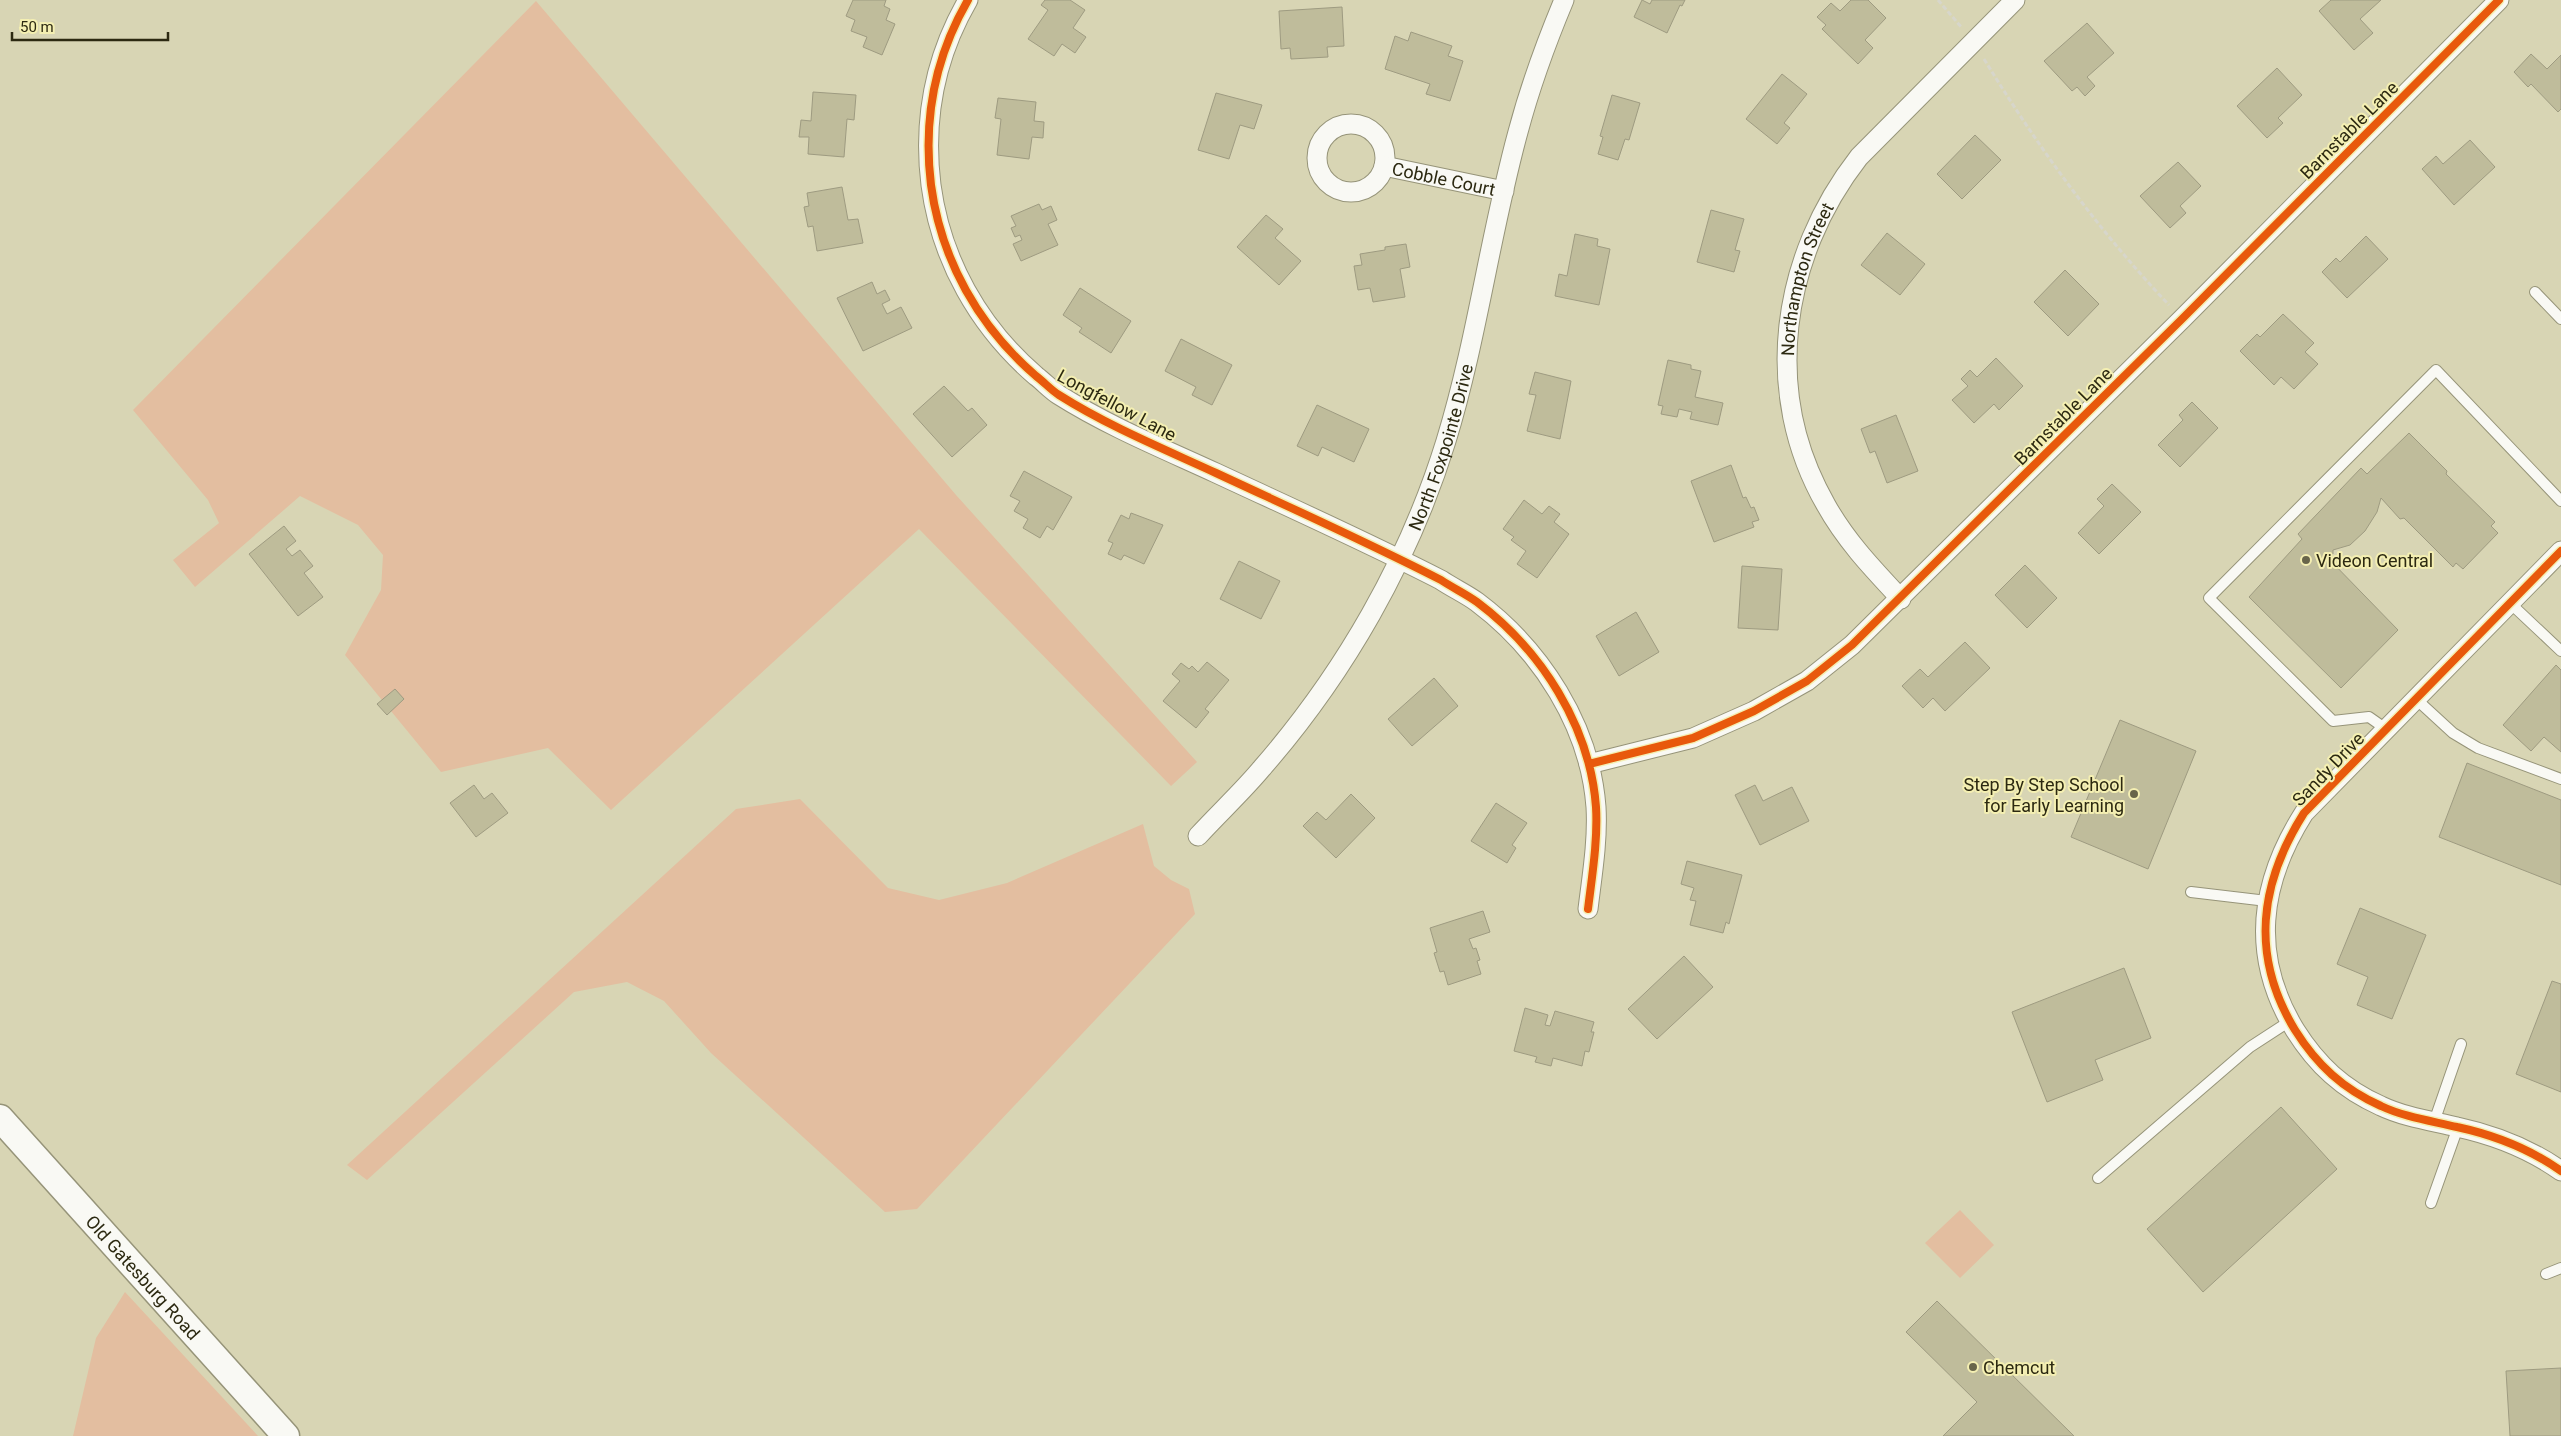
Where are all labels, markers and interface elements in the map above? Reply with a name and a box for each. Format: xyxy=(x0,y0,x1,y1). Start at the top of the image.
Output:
scale bar xyxy=(12,10,169,42)
text: 50 m xyxy=(20,18,54,36)
street label: Barnstable Lane xyxy=(2296,77,2402,183)
street label: Cobble Court xyxy=(1390,157,1497,199)
street label: Northampton Street xyxy=(1777,199,1837,356)
street label: North Foxpointe Drive xyxy=(1404,362,1477,533)
street label: Barnstable Lane xyxy=(2010,363,2116,469)
street label: Longfellow Lane xyxy=(1054,365,1180,445)
place label: Videon Central xyxy=(2316,550,2433,571)
marker: Videon Central xyxy=(2300,554,2312,566)
street label: Sandy Drive xyxy=(2288,728,2368,810)
place label: Step By Step School for Early Learning xyxy=(1963,774,2124,816)
marker: Step By Step School for Early Learning xyxy=(2128,788,2140,800)
street label: Old Gatesburg Road xyxy=(82,1211,204,1344)
place label: Chemcut xyxy=(1983,1357,2055,1378)
marker: Chemcut xyxy=(1967,1361,1979,1373)

